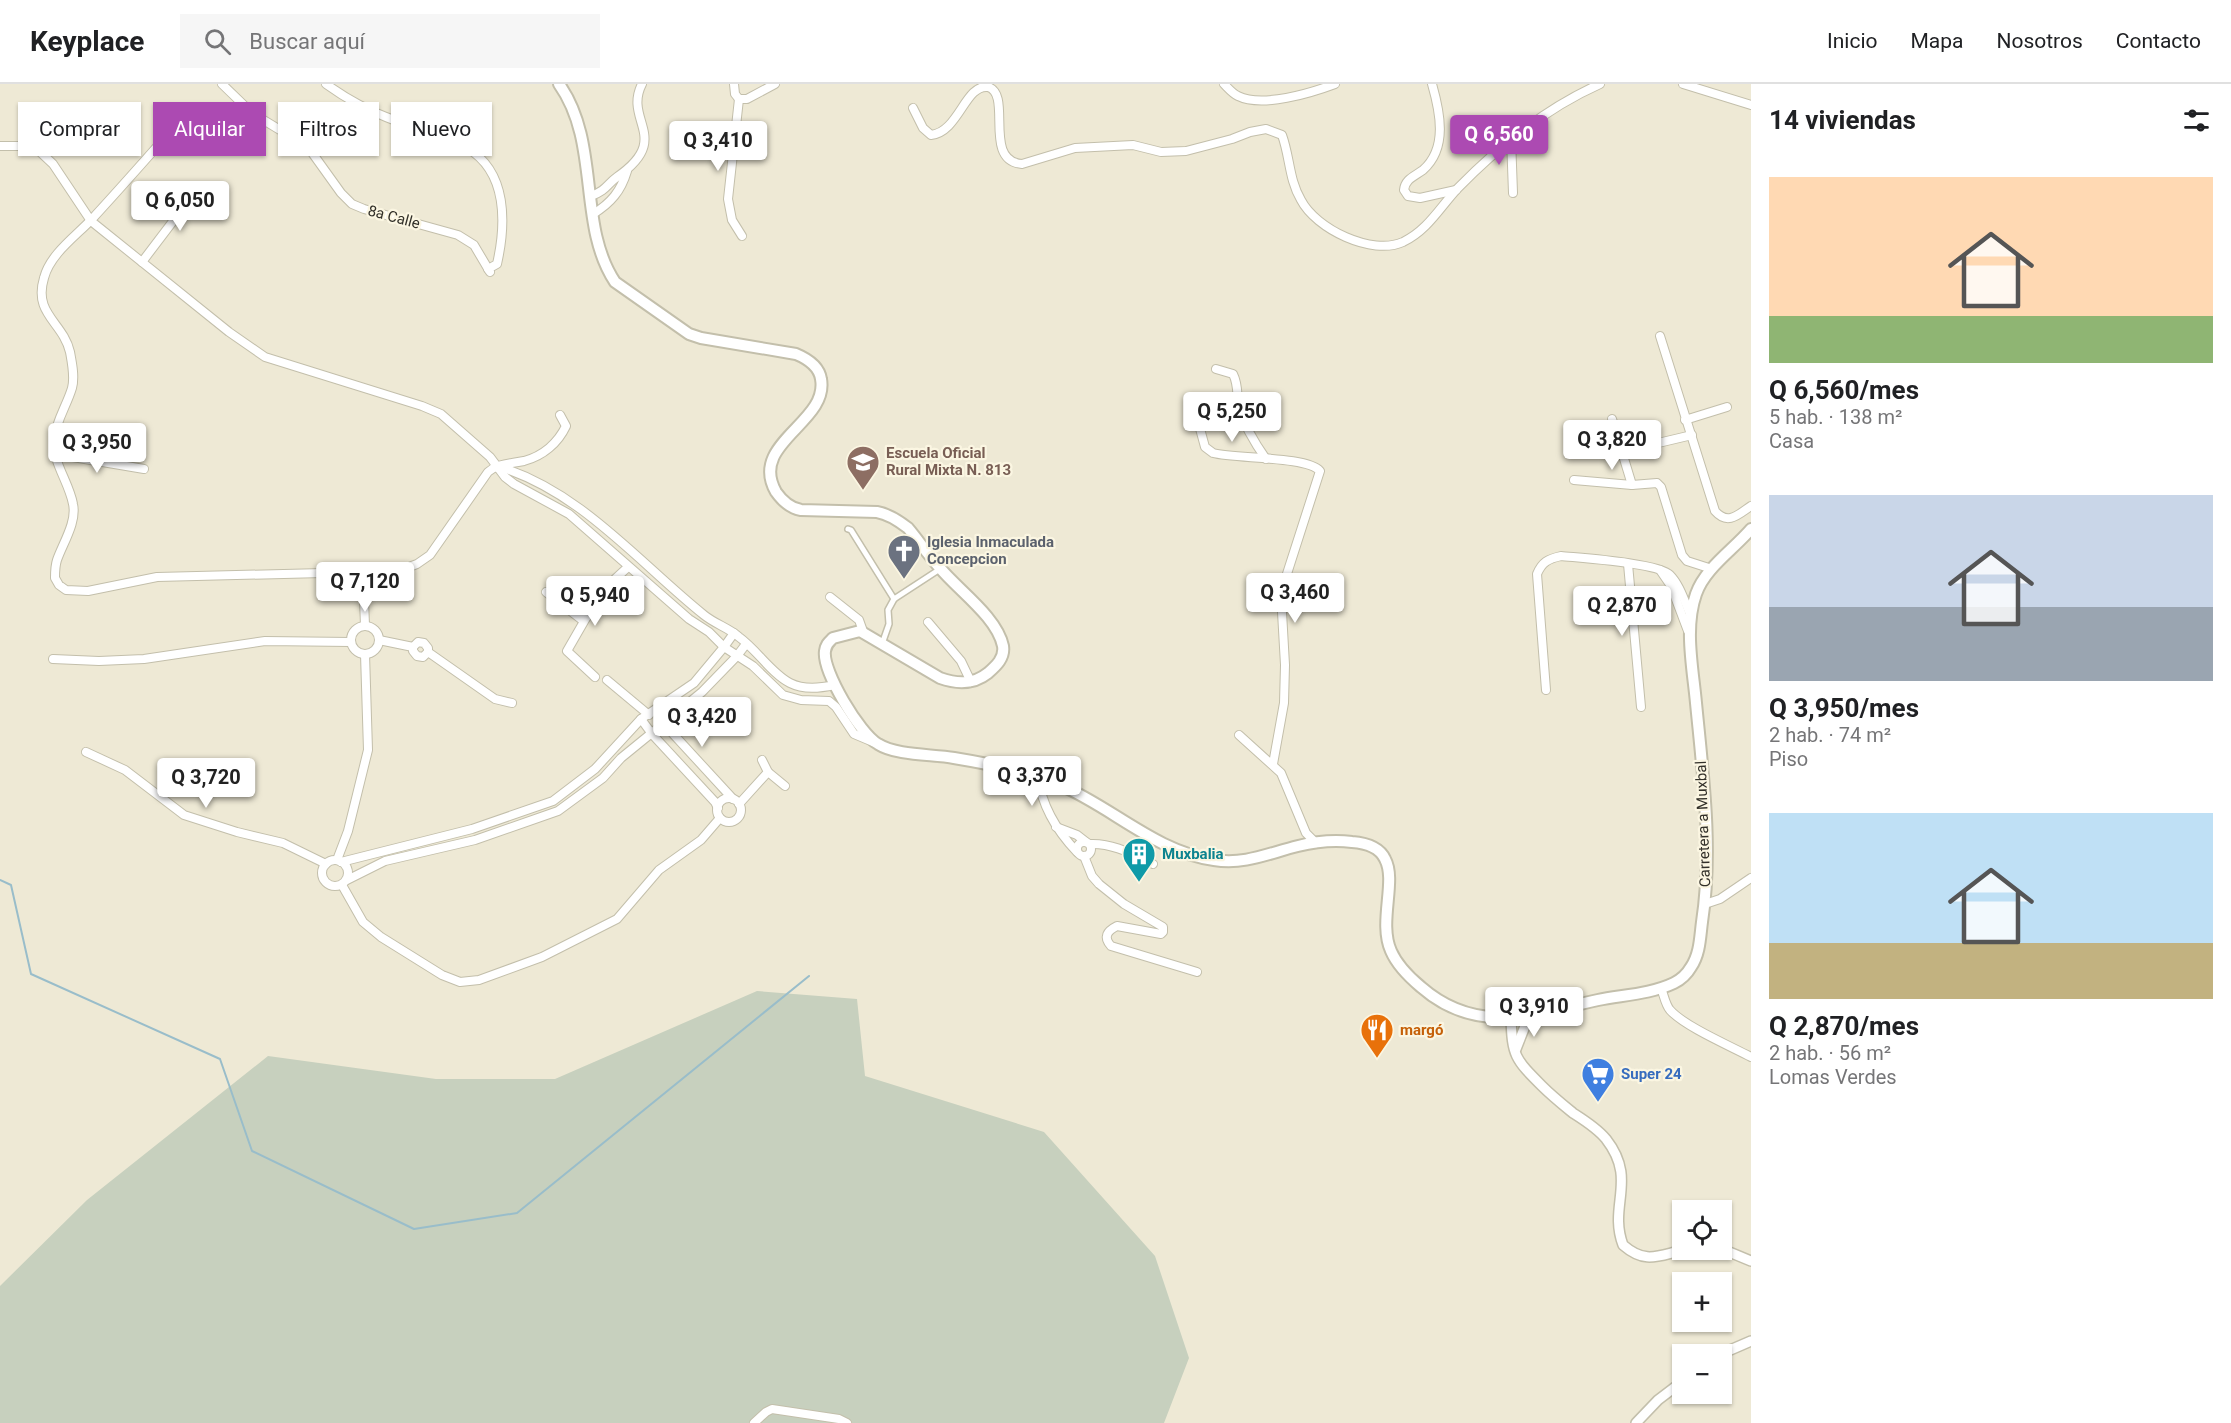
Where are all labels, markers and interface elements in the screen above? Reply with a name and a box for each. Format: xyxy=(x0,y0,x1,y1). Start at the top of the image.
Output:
search box xyxy=(180,14,600,68)
text: Keyplace xyxy=(30,25,144,58)
icon: search xyxy=(201,25,234,58)
text: Buscar aquí xyxy=(249,29,365,54)
text: Inicio xyxy=(1827,29,1877,53)
text: Mapa xyxy=(1910,29,1963,53)
text: Nosotros xyxy=(1996,29,2083,53)
text: Contacto xyxy=(2116,29,2201,53)
chip: Comprar xyxy=(18,102,141,156)
chip: Alquilar xyxy=(153,102,266,156)
chip: Filtros xyxy=(278,102,379,156)
chip: Nuevo xyxy=(391,102,492,156)
icon: filters xyxy=(2180,104,2213,137)
text: 14 viviendas xyxy=(1769,105,1916,135)
pin: Q 6,560 xyxy=(1444,115,1554,166)
pin: Q 3,410 xyxy=(663,121,773,172)
text: Q 6,560 xyxy=(1464,122,1534,146)
text: Q 3,410 xyxy=(683,128,753,152)
pin: Q 6,050 xyxy=(125,181,235,232)
text: Q 6,050 xyxy=(145,188,215,212)
street label: 8a Calle xyxy=(366,201,422,233)
icon: home xyxy=(1937,216,2045,324)
text: Q 6,560/mes xyxy=(1769,375,1919,405)
pin: Q 5,250 xyxy=(1177,392,1287,443)
text: Q 5,250 xyxy=(1197,399,1267,423)
text: 5 hab. · 138 m² xyxy=(1769,405,1902,429)
pin: Q 3,820 xyxy=(1557,420,1667,471)
pin: Q 3,950 xyxy=(42,423,152,474)
text: Q 3,820 xyxy=(1577,427,1647,451)
text: Casa xyxy=(1769,429,1814,453)
text: Q 3,950 xyxy=(62,430,132,454)
school or university icon: Escuela Oficial Rural Mixta N. 813 xyxy=(845,444,881,491)
place label: Escuela Oficial Rural Mixta N. 813 xyxy=(886,444,1011,479)
church icon: Iglesia Inmaculada Concepcion xyxy=(886,533,922,580)
place label: Iglesia Inmaculada Concepcion xyxy=(927,533,1054,568)
icon: home xyxy=(1937,534,2045,642)
pin: Q 7,120 xyxy=(310,562,420,613)
text: Q 7,120 xyxy=(330,569,400,593)
pin: Q 3,460 xyxy=(1240,573,1350,624)
pin: Q 5,940 xyxy=(540,576,650,627)
text: Q 3,460 xyxy=(1260,580,1330,604)
text: Q 5,940 xyxy=(560,583,630,607)
pin: Q 2,870 xyxy=(1567,586,1677,637)
text: Q 2,870 xyxy=(1587,593,1657,617)
text: Q 3,950/mes xyxy=(1769,693,1919,723)
pin: Q 3,420 xyxy=(647,697,757,748)
text: Q 3,420 xyxy=(667,704,737,728)
text: 2 hab. · 74 m² xyxy=(1769,723,1891,747)
text: Piso xyxy=(1769,747,1808,771)
pin: Q 3,370 xyxy=(977,756,1087,807)
pin: Q 3,720 xyxy=(151,758,261,809)
street label: Carretera a Muxbal xyxy=(1692,761,1714,887)
text: Q 3,370 xyxy=(997,763,1067,787)
text: Q 3,720 xyxy=(171,765,241,789)
building icon: Muxbalia xyxy=(1121,836,1157,883)
place label: Muxbalia xyxy=(1162,845,1224,863)
icon: home xyxy=(1937,852,2045,960)
pin: Q 3,910 xyxy=(1479,987,1589,1038)
text: Q 3,910 xyxy=(1499,994,1569,1018)
text: Q 2,870/mes xyxy=(1769,1011,1919,1041)
restaurant icon: margó xyxy=(1359,1012,1395,1059)
place label: margó xyxy=(1400,1021,1443,1039)
text: 2 hab. · 56 m² xyxy=(1769,1041,1891,1065)
supermarket icon: Super 24 xyxy=(1580,1056,1616,1103)
place label: Super 24 xyxy=(1621,1065,1682,1083)
text: Lomas Verdes xyxy=(1769,1065,1897,1089)
map controls xyxy=(1672,1200,1732,1404)
button: locate xyxy=(1672,1200,1732,1260)
button: + xyxy=(1672,1272,1732,1332)
button: − xyxy=(1672,1344,1732,1404)

